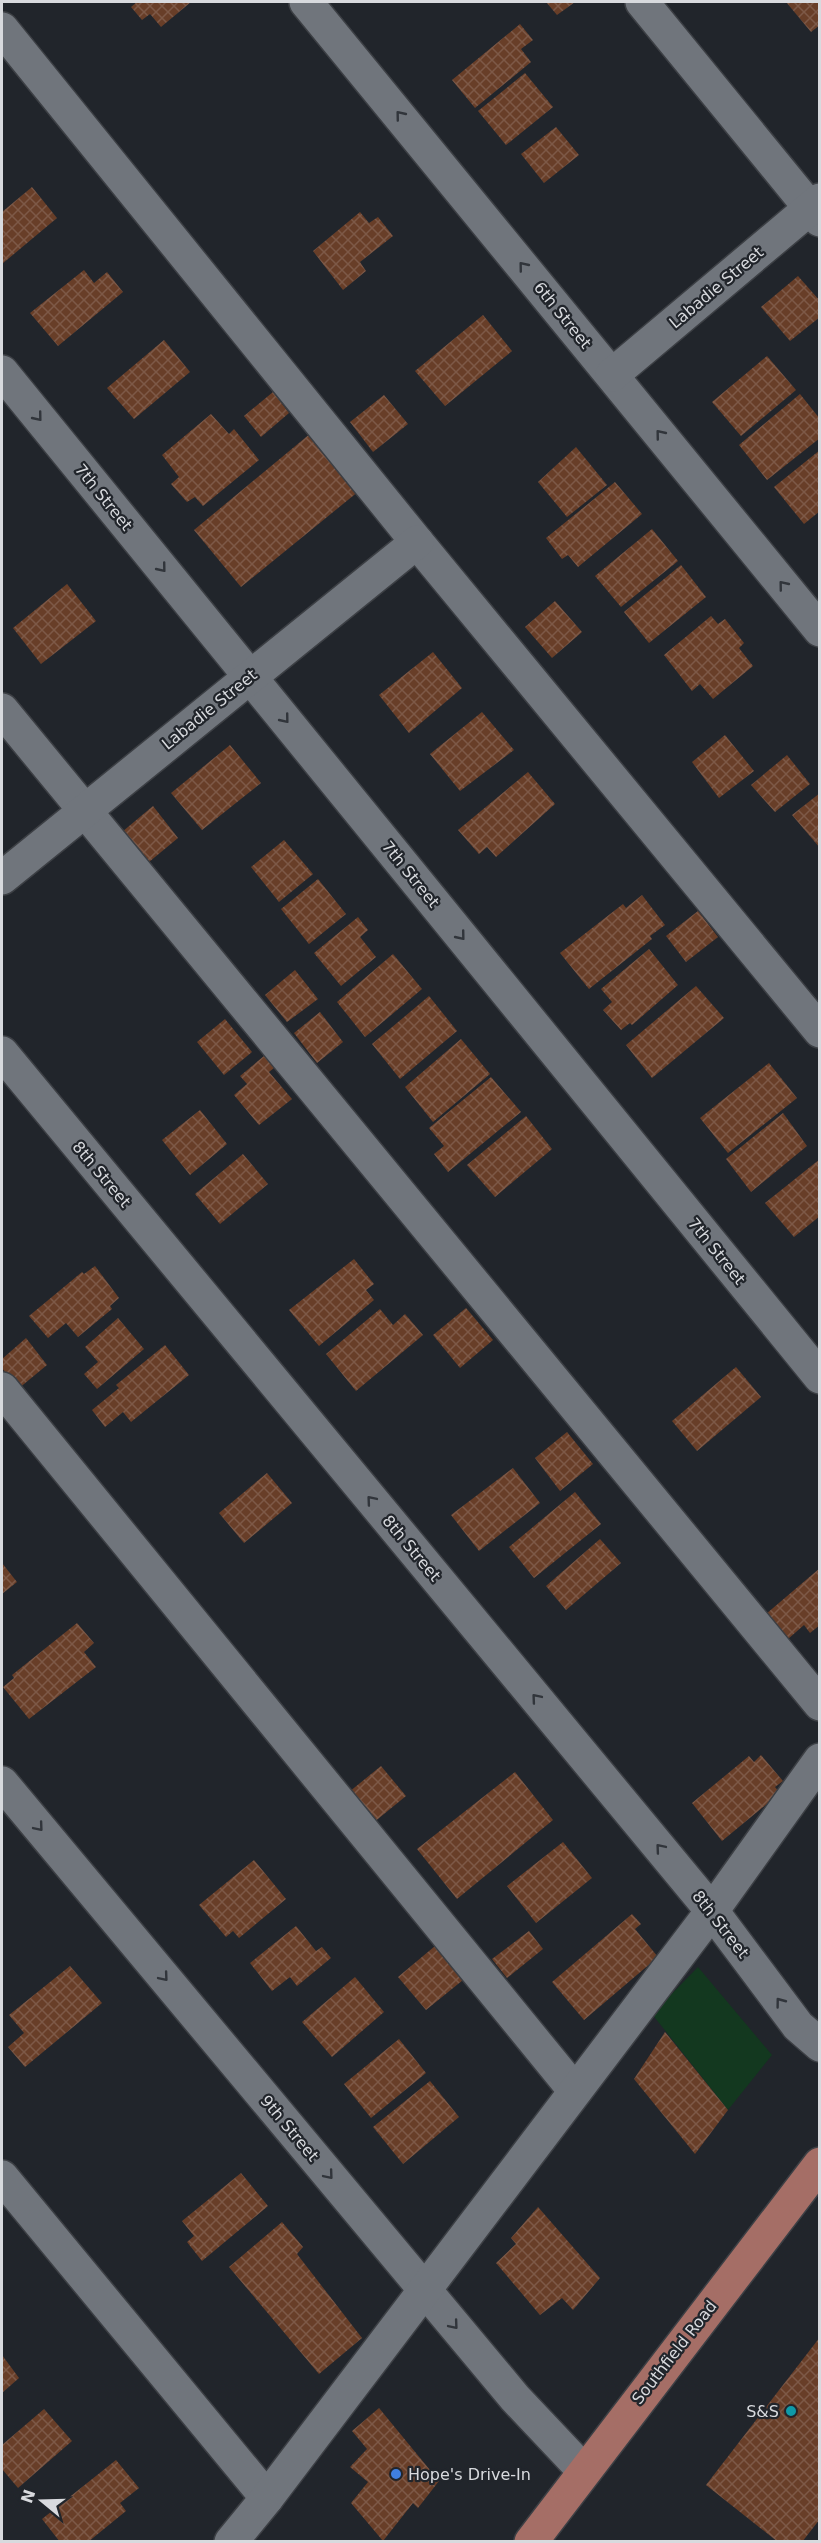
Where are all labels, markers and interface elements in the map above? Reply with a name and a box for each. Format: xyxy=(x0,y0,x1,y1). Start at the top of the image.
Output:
one-way arrow xyxy=(396,111,407,122)
street label: Labadie Street xyxy=(665,243,767,332)
one-way arrow xyxy=(520,262,531,273)
street label: 6th Street xyxy=(530,278,595,352)
one-way arrow xyxy=(31,410,42,421)
one-way arrow xyxy=(656,429,667,440)
street label: 7th Street xyxy=(71,460,136,534)
one-way arrow xyxy=(154,561,165,572)
one-way arrow xyxy=(779,581,790,592)
street label: Labadie Street xyxy=(158,665,261,754)
one-way arrow xyxy=(278,712,289,723)
street label: 7th Street xyxy=(378,837,443,911)
one-way arrow xyxy=(454,929,465,940)
street label: 8th Street xyxy=(69,1137,135,1211)
street label: 7th Street xyxy=(684,1214,749,1288)
one-way arrow xyxy=(368,1495,379,1506)
street label: 8th Street xyxy=(379,1511,445,1585)
one-way arrow xyxy=(532,1694,543,1705)
one-way arrow xyxy=(32,1821,43,1832)
one-way arrow xyxy=(657,1844,668,1855)
street label: 8th Street xyxy=(688,1887,753,1962)
one-way arrow xyxy=(157,1970,168,1981)
one-way arrow xyxy=(777,1998,788,2009)
street label: 9th Street xyxy=(257,2091,323,2165)
one-way arrow xyxy=(322,2168,333,2179)
street label: Southfield Road xyxy=(628,2297,721,2408)
one-way arrow xyxy=(447,2318,458,2329)
place label: S&S xyxy=(746,2402,779,2421)
marker: S&S xyxy=(784,2404,798,2418)
place label: Hope's Drive-In xyxy=(408,2465,531,2484)
marker: Hope's Drive-In xyxy=(389,2467,403,2481)
north arrow xyxy=(12,2471,72,2531)
text: N xyxy=(17,2487,39,2506)

